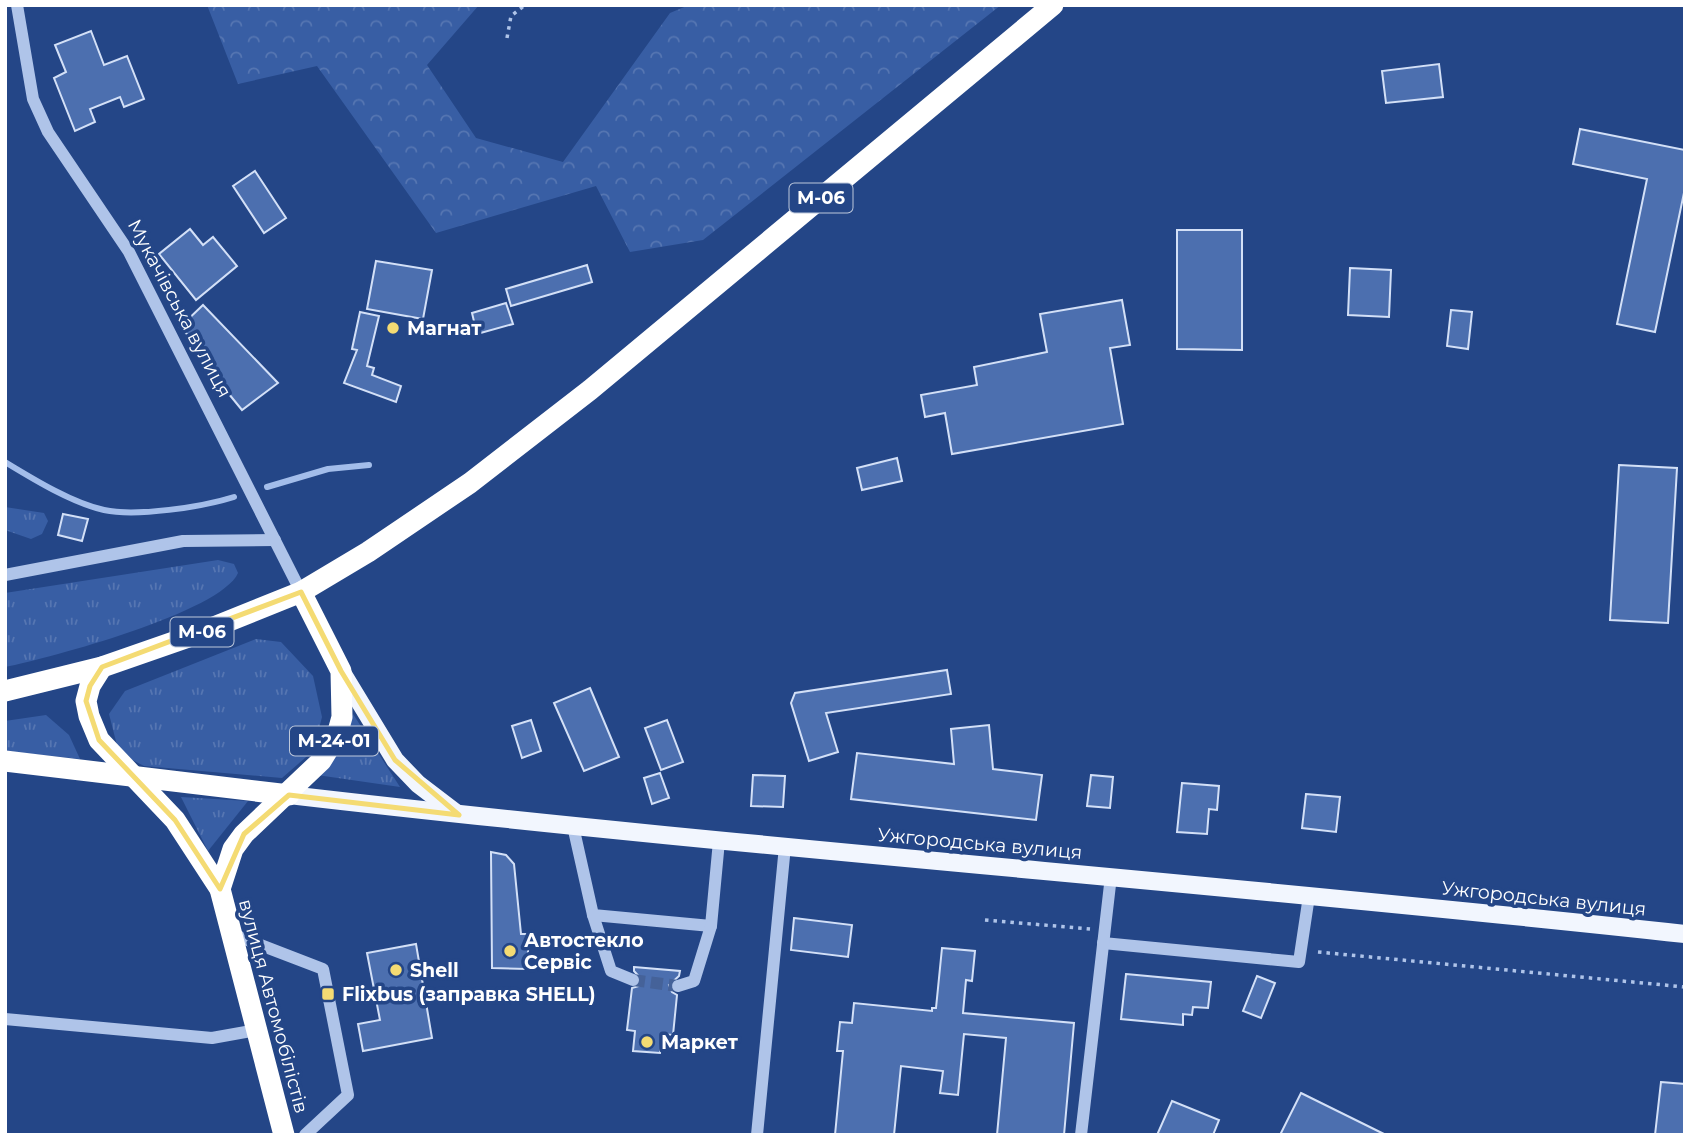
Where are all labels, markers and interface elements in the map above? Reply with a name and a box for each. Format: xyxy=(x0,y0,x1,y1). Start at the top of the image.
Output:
road number: М-06 xyxy=(790,183,852,212)
street label: Мукачівська вулиця xyxy=(123,215,236,401)
place label: Магнат xyxy=(407,317,482,340)
marker: Магнат xyxy=(385,320,401,336)
road number: М-06 xyxy=(170,618,234,646)
road number: М-24-01 xyxy=(290,726,378,756)
street label: Ужгородська вулиця xyxy=(877,823,1083,864)
street label: Ужгородська вулиця xyxy=(1440,876,1647,921)
street label: вулиця Автомобілістів xyxy=(234,897,313,1116)
place label: Автостекло Сервіс xyxy=(524,929,644,974)
marker: Автостекло Сервіс xyxy=(502,943,518,959)
place label: Shell xyxy=(410,959,459,982)
marker: Shell xyxy=(388,962,404,978)
place label: Flixbus (заправка SHELL) xyxy=(342,983,596,1006)
marker: Flixbus (заправка SHELL) xyxy=(320,986,336,1002)
place label: Маркет xyxy=(661,1031,739,1054)
marker: Маркет xyxy=(639,1034,655,1050)

